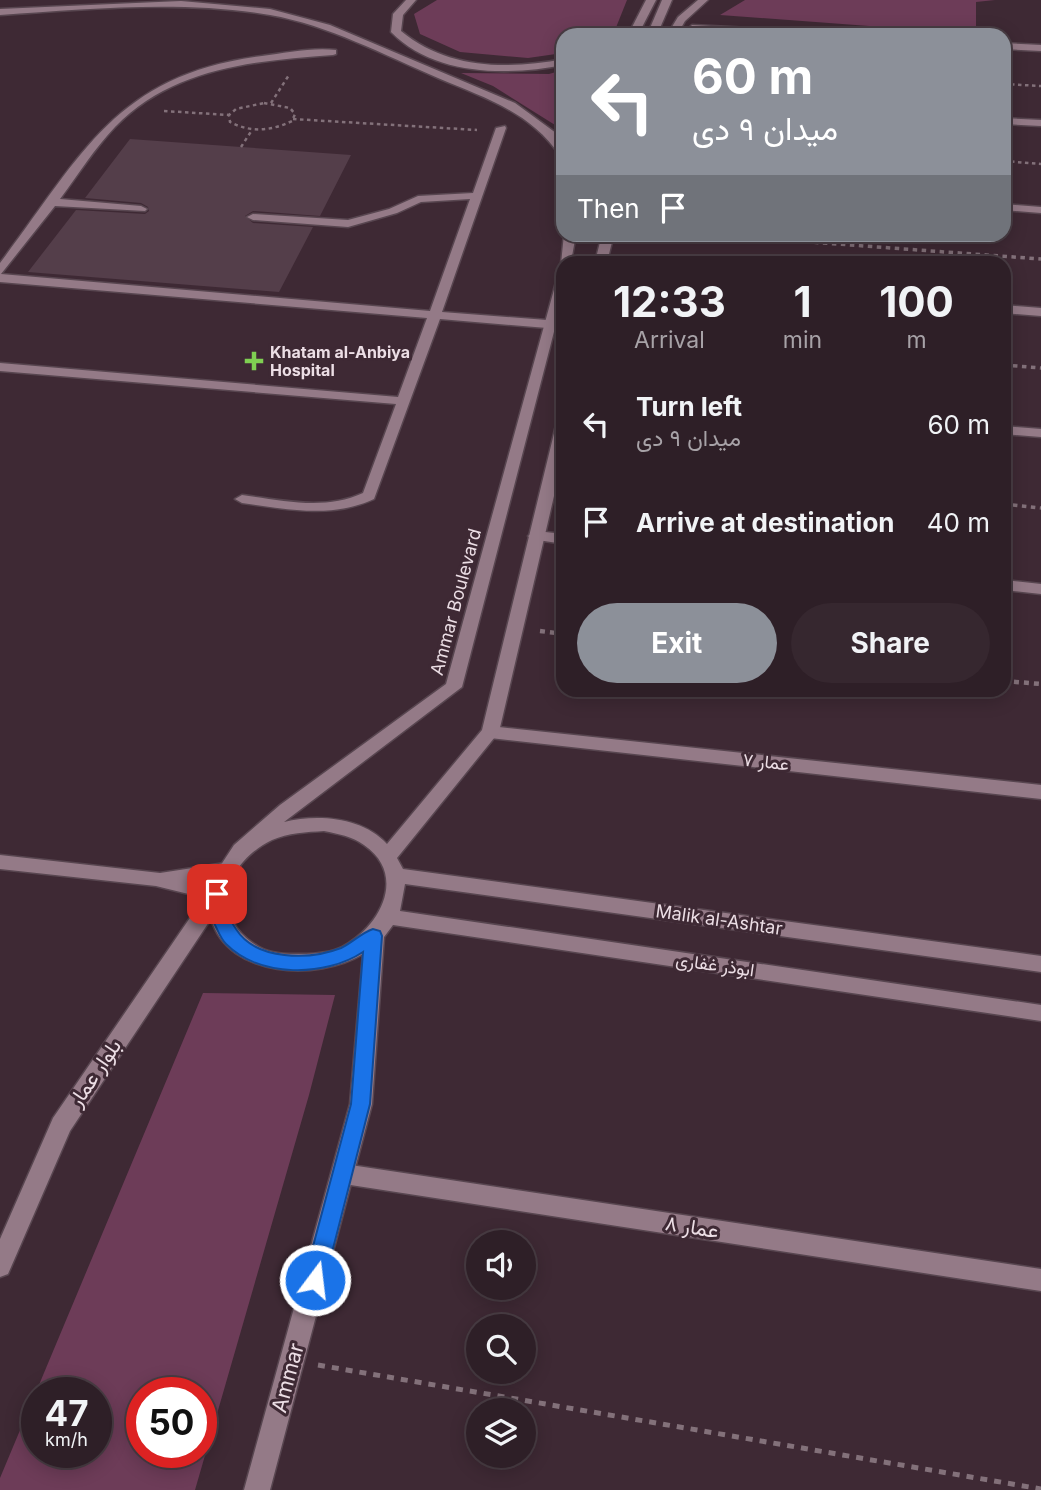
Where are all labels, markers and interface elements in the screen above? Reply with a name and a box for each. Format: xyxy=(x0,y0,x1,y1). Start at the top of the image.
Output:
text: 60 m xyxy=(692,47,813,106)
icon: left xyxy=(577,56,668,147)
text: میدان ۹ دی xyxy=(692,109,838,148)
icon: arrive xyxy=(654,189,692,227)
text: Then xyxy=(577,193,640,224)
text: 12:33 xyxy=(613,276,726,327)
text: 1 xyxy=(793,276,812,327)
text: 100 xyxy=(879,276,954,327)
text: Arrival xyxy=(634,326,705,354)
text: min xyxy=(783,326,822,354)
text: m xyxy=(906,326,927,354)
place label: Khatam al-Anbiya Hospital xyxy=(270,342,410,380)
marker: Khatam al-Anbiya Hospital xyxy=(244,351,264,371)
text: Turn left xyxy=(636,391,742,422)
icon: left xyxy=(577,405,615,443)
text: 60 m xyxy=(927,409,990,440)
text: میدان ۹ دی xyxy=(636,424,741,452)
icon: arrive xyxy=(577,503,615,541)
text: Arrive at destination xyxy=(636,507,895,538)
text: 40 m xyxy=(927,507,990,538)
street label: Ammar Boulevard xyxy=(426,526,485,678)
button: Exit xyxy=(577,603,777,683)
button: Share xyxy=(791,603,990,683)
street label: عمار ۷ xyxy=(742,749,790,775)
pin xyxy=(187,864,247,924)
icon: arrive xyxy=(198,875,236,913)
street label: Malik al-Ashtar xyxy=(654,900,784,939)
street label: ابوذر غفاری xyxy=(674,949,756,981)
street label: بلوار عمار xyxy=(62,1034,127,1113)
street label: عمار ۸ xyxy=(663,1210,721,1244)
map controls xyxy=(466,1230,536,1468)
button: sound xyxy=(466,1230,536,1300)
position arrow xyxy=(278,1243,352,1317)
button: search xyxy=(466,1314,536,1384)
street label: Ammar xyxy=(266,1340,309,1415)
speed limit sign: 50 xyxy=(126,1377,217,1468)
text: 47 xyxy=(44,1392,89,1434)
button: layers xyxy=(466,1398,536,1468)
text: km/h xyxy=(45,1429,88,1450)

